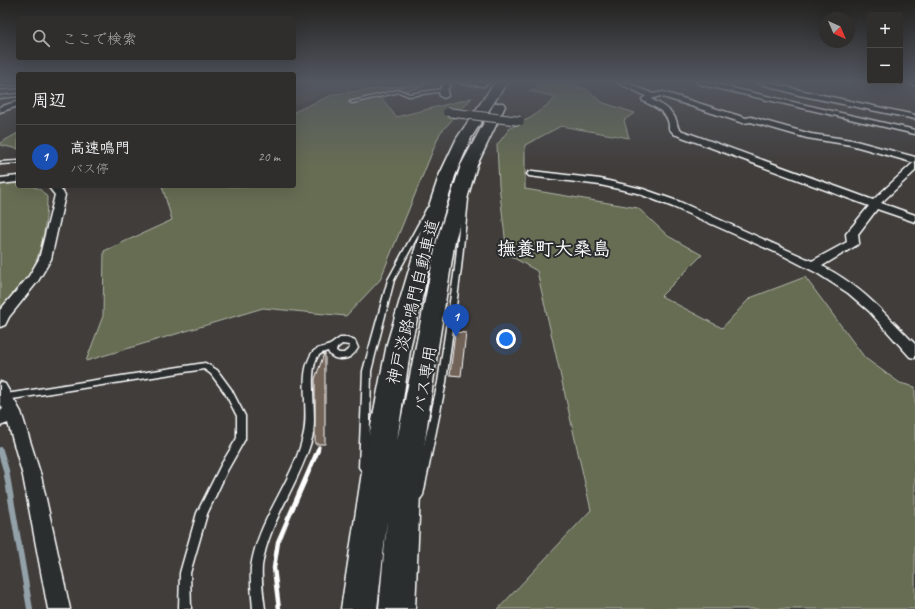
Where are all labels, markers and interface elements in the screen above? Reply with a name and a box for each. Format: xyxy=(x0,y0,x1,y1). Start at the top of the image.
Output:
north arrow xyxy=(819,12,855,48)
map controls xyxy=(867,12,903,84)
button: + xyxy=(867,12,903,48)
search box xyxy=(16,16,296,60)
icon: search xyxy=(30,27,52,49)
text: ここで検索 xyxy=(62,30,137,49)
button: − xyxy=(867,48,903,84)
text: 周辺 xyxy=(32,90,66,111)
text: 高速鳴門 xyxy=(70,139,130,158)
text: 1 xyxy=(42,149,48,165)
text: 20 m xyxy=(258,149,280,165)
text: バス停 xyxy=(70,161,109,177)
street label: 神戸淡路鳴門自動車道 xyxy=(382,217,444,387)
district label: 撫養町大桑島 xyxy=(497,237,611,261)
pin: 1 xyxy=(443,304,469,337)
your location xyxy=(496,329,516,349)
street label: バス専用 xyxy=(409,344,441,414)

